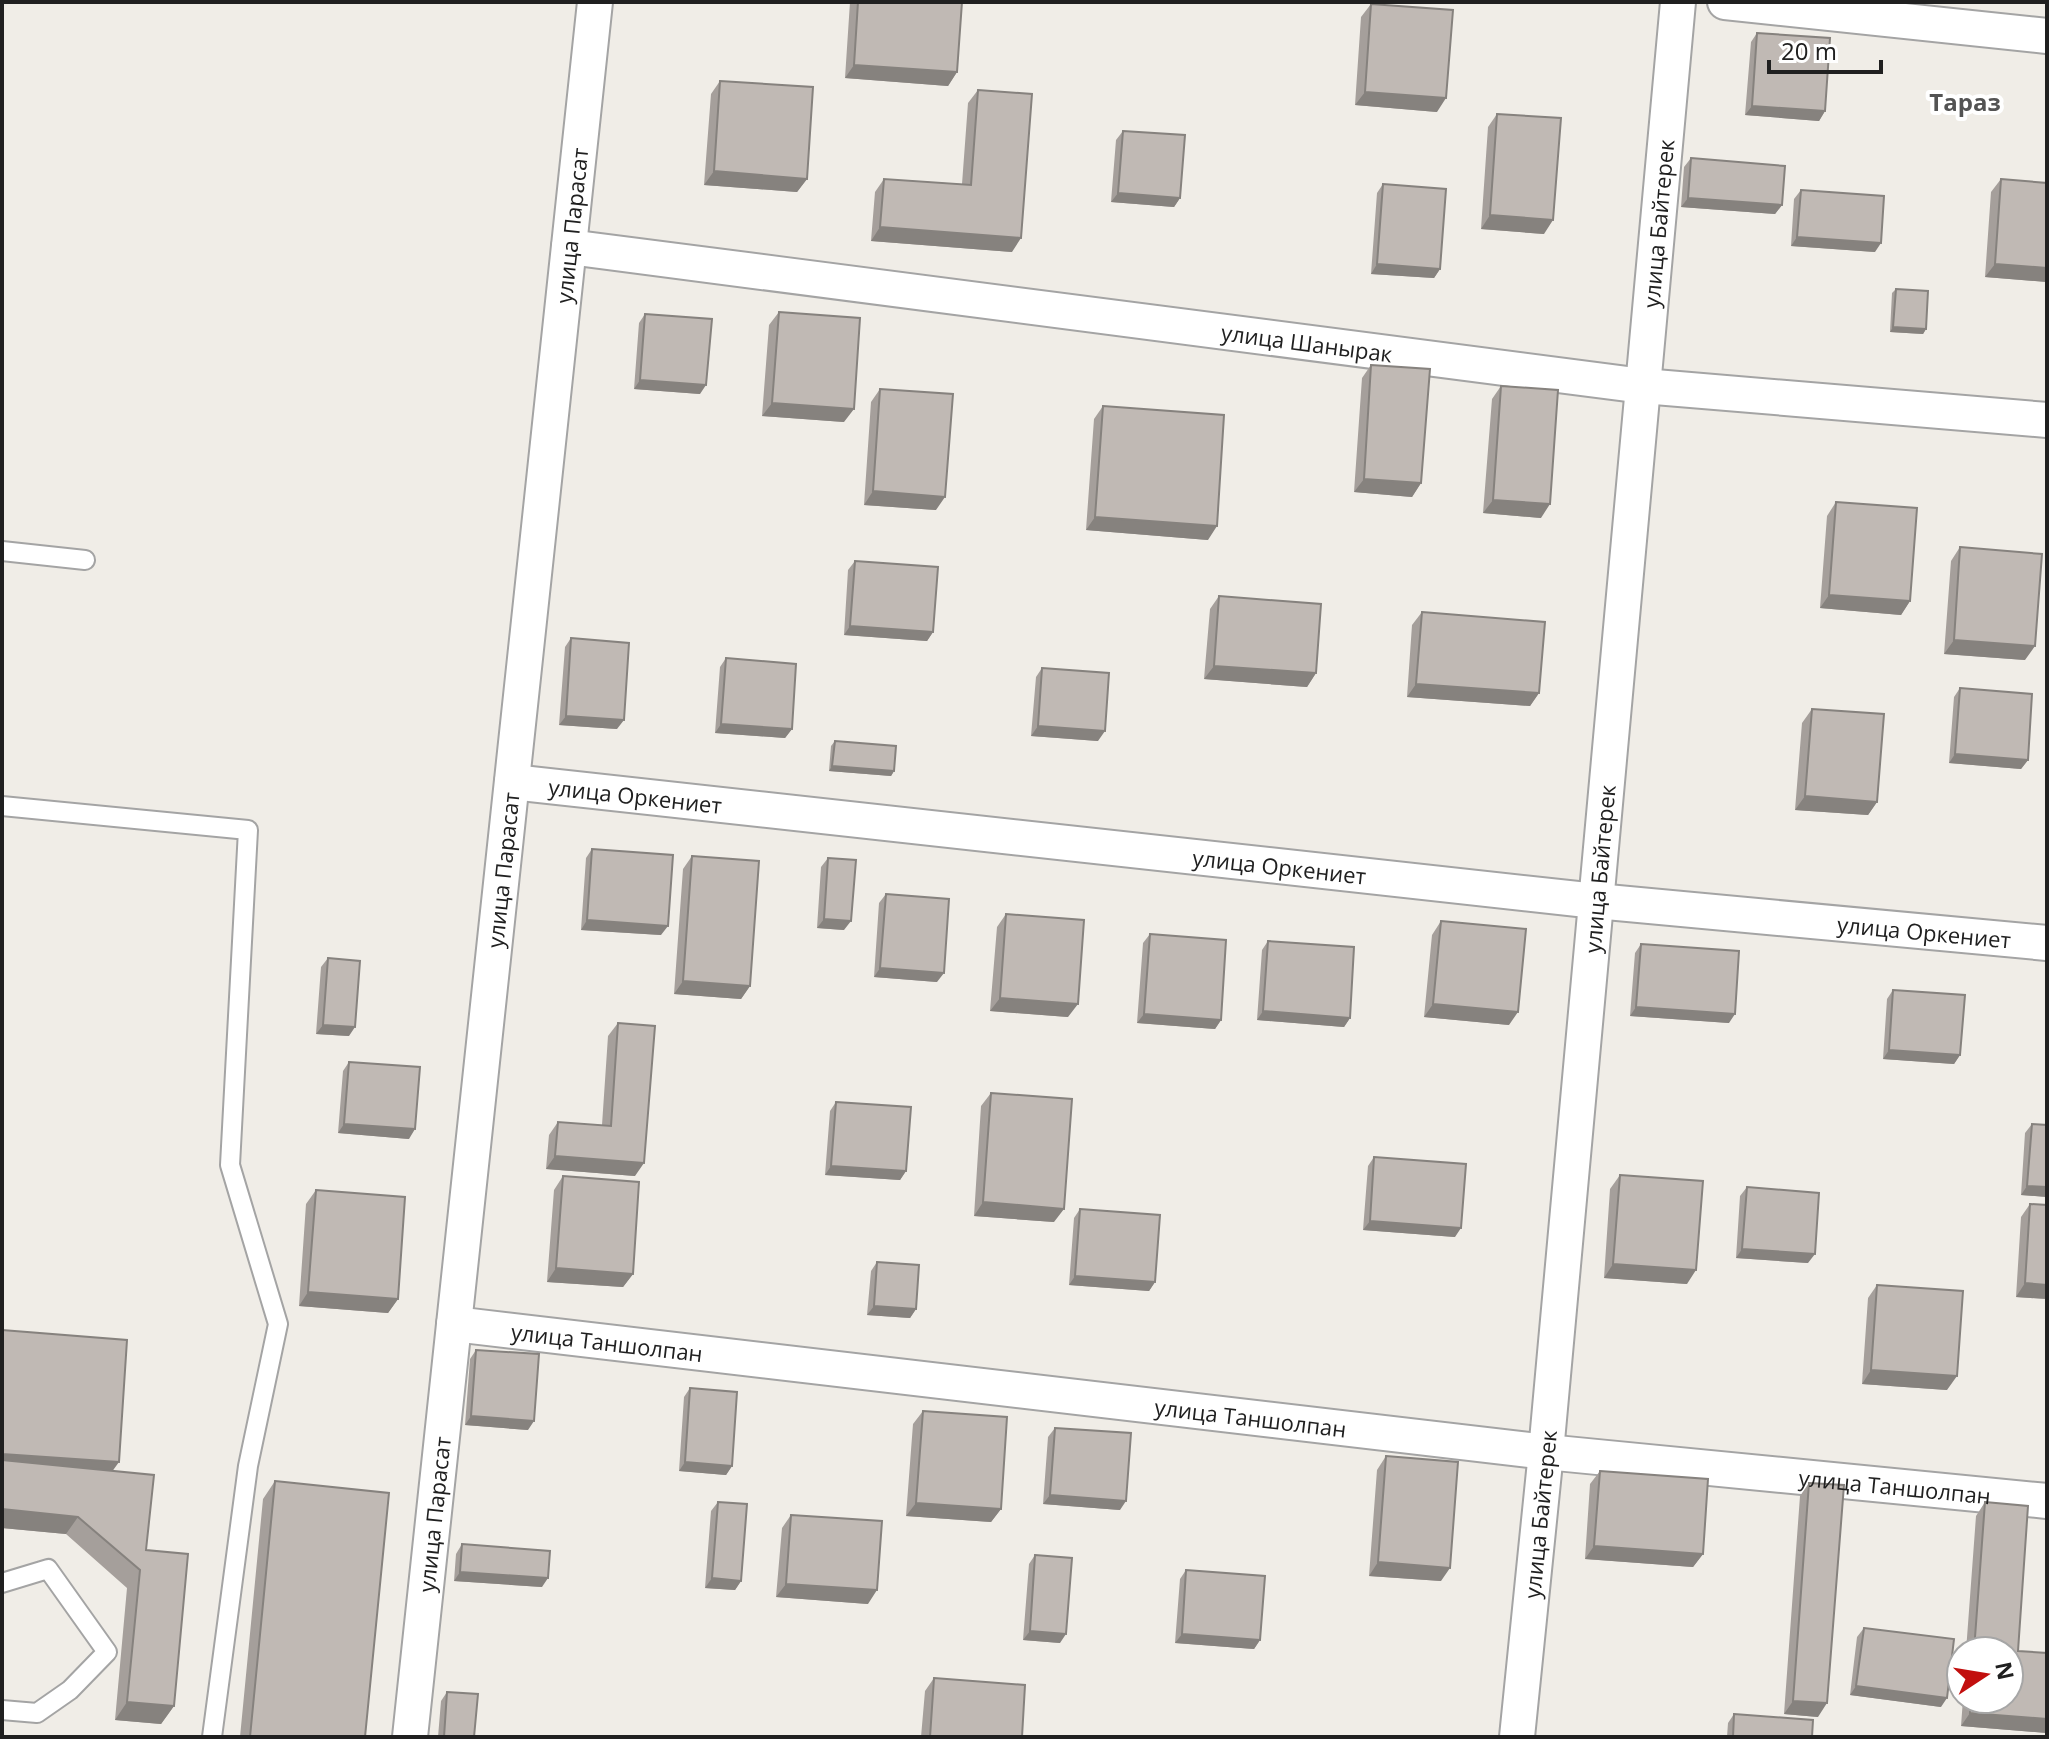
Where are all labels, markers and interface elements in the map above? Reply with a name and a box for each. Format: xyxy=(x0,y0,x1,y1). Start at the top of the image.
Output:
scale bar xyxy=(1769,24,1881,74)
text: 20 m xyxy=(1781,34,1837,67)
district label: Тараз xyxy=(1929,85,2001,118)
street label: улица Байтерек xyxy=(1635,137,1680,309)
street label: улица Парасат xyxy=(548,146,594,305)
street label: улица Шанырак xyxy=(1220,317,1395,369)
street label: улица Оркениет xyxy=(547,771,724,820)
street label: улица Байтерек xyxy=(1576,783,1622,954)
street label: улица Парасат xyxy=(479,791,526,949)
street label: улица Оркениет xyxy=(1191,842,1368,891)
street label: улица Оркениет xyxy=(1836,909,2012,955)
street label: улица Таншолпан xyxy=(509,1316,704,1368)
street label: улица Таншолпан xyxy=(1153,1391,1348,1443)
street label: улица Байтерек xyxy=(1516,1428,1563,1600)
street label: улица Парасат xyxy=(411,1435,457,1594)
street label: улица Таншолпан xyxy=(1797,1462,1992,1510)
north arrow xyxy=(1945,1635,2025,1715)
text: N xyxy=(1989,1659,2022,1683)

